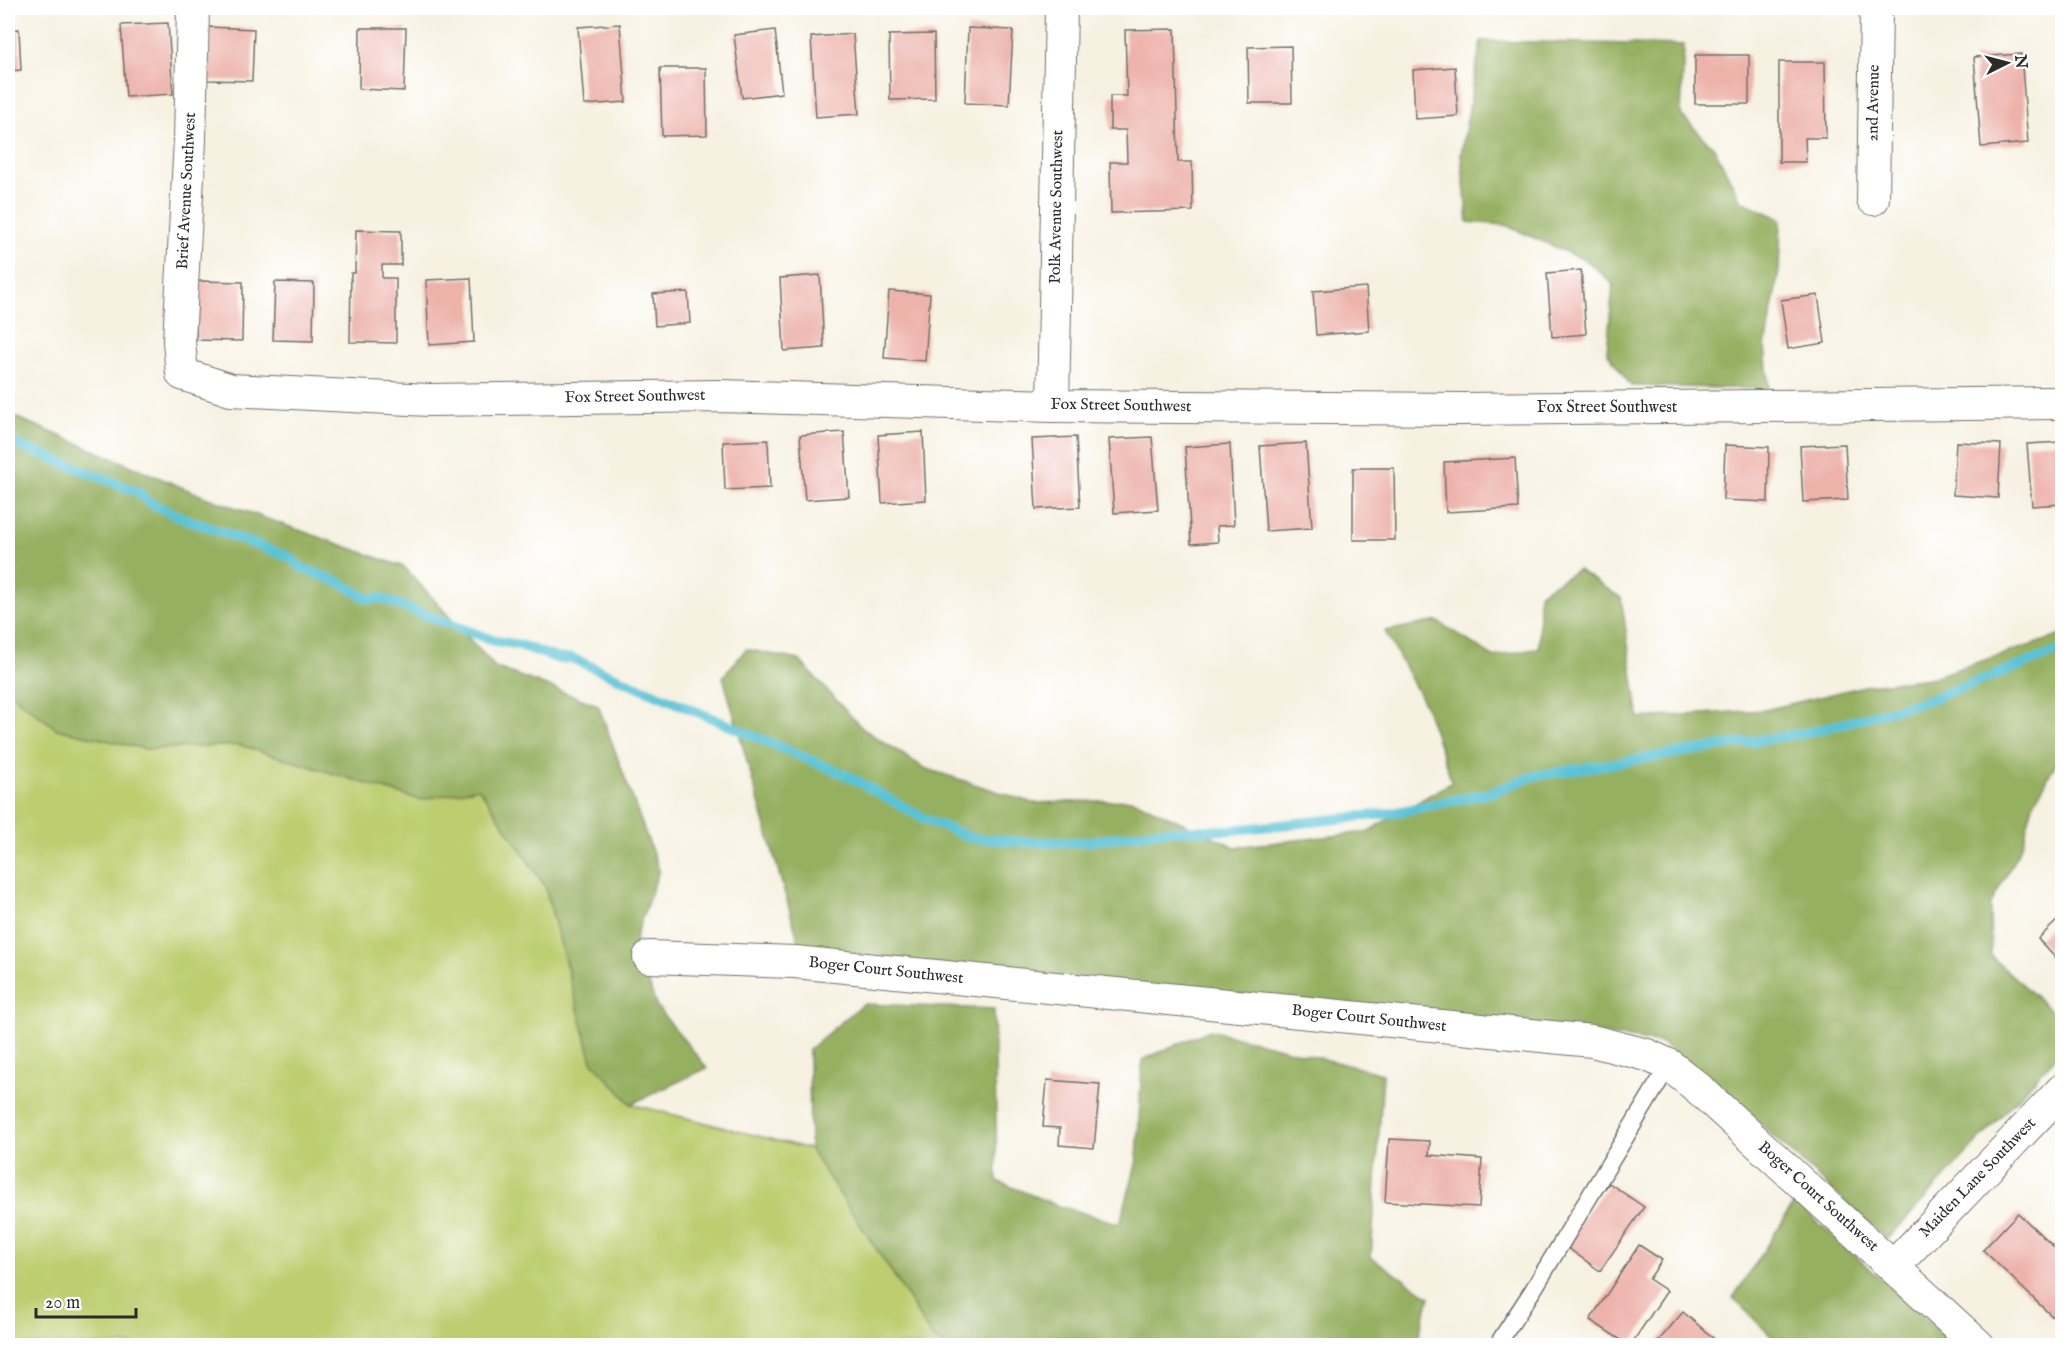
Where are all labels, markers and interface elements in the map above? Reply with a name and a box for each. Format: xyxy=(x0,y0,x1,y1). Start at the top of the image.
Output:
north arrow xyxy=(1977,33,2037,93)
text: N xyxy=(2009,53,2031,70)
street label: 2nd Avenue xyxy=(1863,64,1885,142)
street label: Brief Avenue Southwest xyxy=(173,111,201,270)
street label: Polk Avenue Southwest xyxy=(1046,129,1068,284)
street label: Fox Street Southwest xyxy=(564,386,706,408)
street label: Fox Street Southwest xyxy=(1050,395,1192,417)
street label: Fox Street Southwest xyxy=(1537,398,1678,418)
street label: Boger Court Southwest xyxy=(808,953,965,989)
street label: Boger Court Southwest xyxy=(1291,1001,1448,1037)
street label: Maiden Lane Southwest xyxy=(1915,1113,2041,1242)
street label: Boger Court Southwest xyxy=(1754,1138,1883,1257)
scale bar xyxy=(36,1281,136,1319)
text: 20 m xyxy=(45,1292,80,1315)

